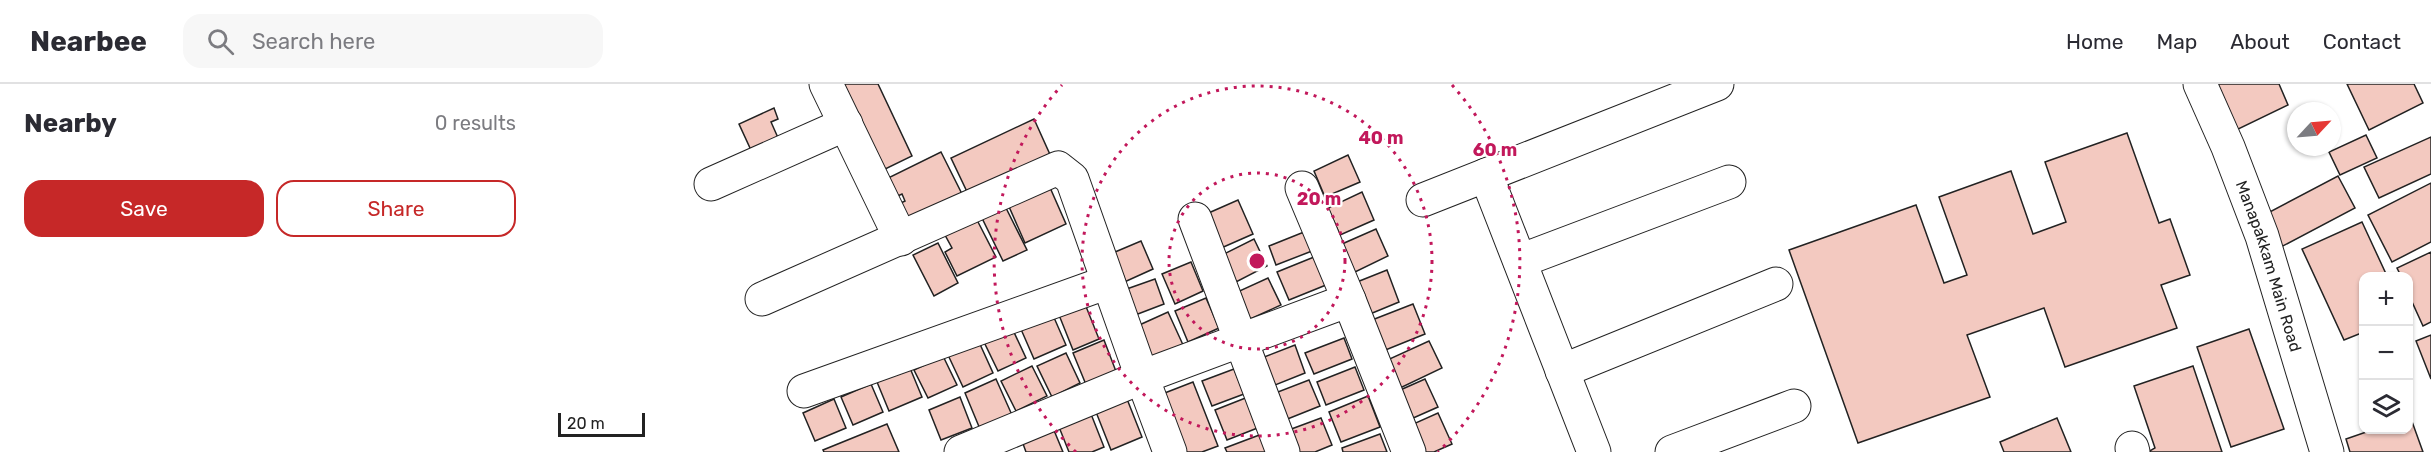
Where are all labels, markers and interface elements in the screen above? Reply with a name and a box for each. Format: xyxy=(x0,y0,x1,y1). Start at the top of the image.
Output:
search box xyxy=(183,14,603,68)
text: Nearbee xyxy=(30,25,147,58)
icon: search xyxy=(204,25,237,58)
text: Search here xyxy=(252,28,375,55)
text: Home xyxy=(2066,29,2123,54)
text: Map xyxy=(2156,29,2197,54)
text: About xyxy=(2230,29,2290,54)
text: Contact xyxy=(2323,29,2401,54)
north arrow xyxy=(2287,102,2341,156)
text: Nearby xyxy=(24,108,117,139)
text: 0 results xyxy=(435,111,516,135)
text: 40 m xyxy=(1359,127,1403,149)
text: 60 m xyxy=(1473,139,1517,161)
street label: Manapakkam Main Road xyxy=(2232,178,2305,354)
button: Save xyxy=(24,180,264,237)
button: Share xyxy=(276,180,516,237)
text: 20 m xyxy=(1297,188,1341,210)
centre of rings xyxy=(1247,251,1267,271)
map controls xyxy=(2359,272,2413,434)
button: + xyxy=(2359,272,2413,326)
button: − xyxy=(2359,326,2413,380)
button: layers xyxy=(2359,380,2413,434)
scale bar xyxy=(558,410,645,438)
text: 20 m xyxy=(567,414,605,433)

